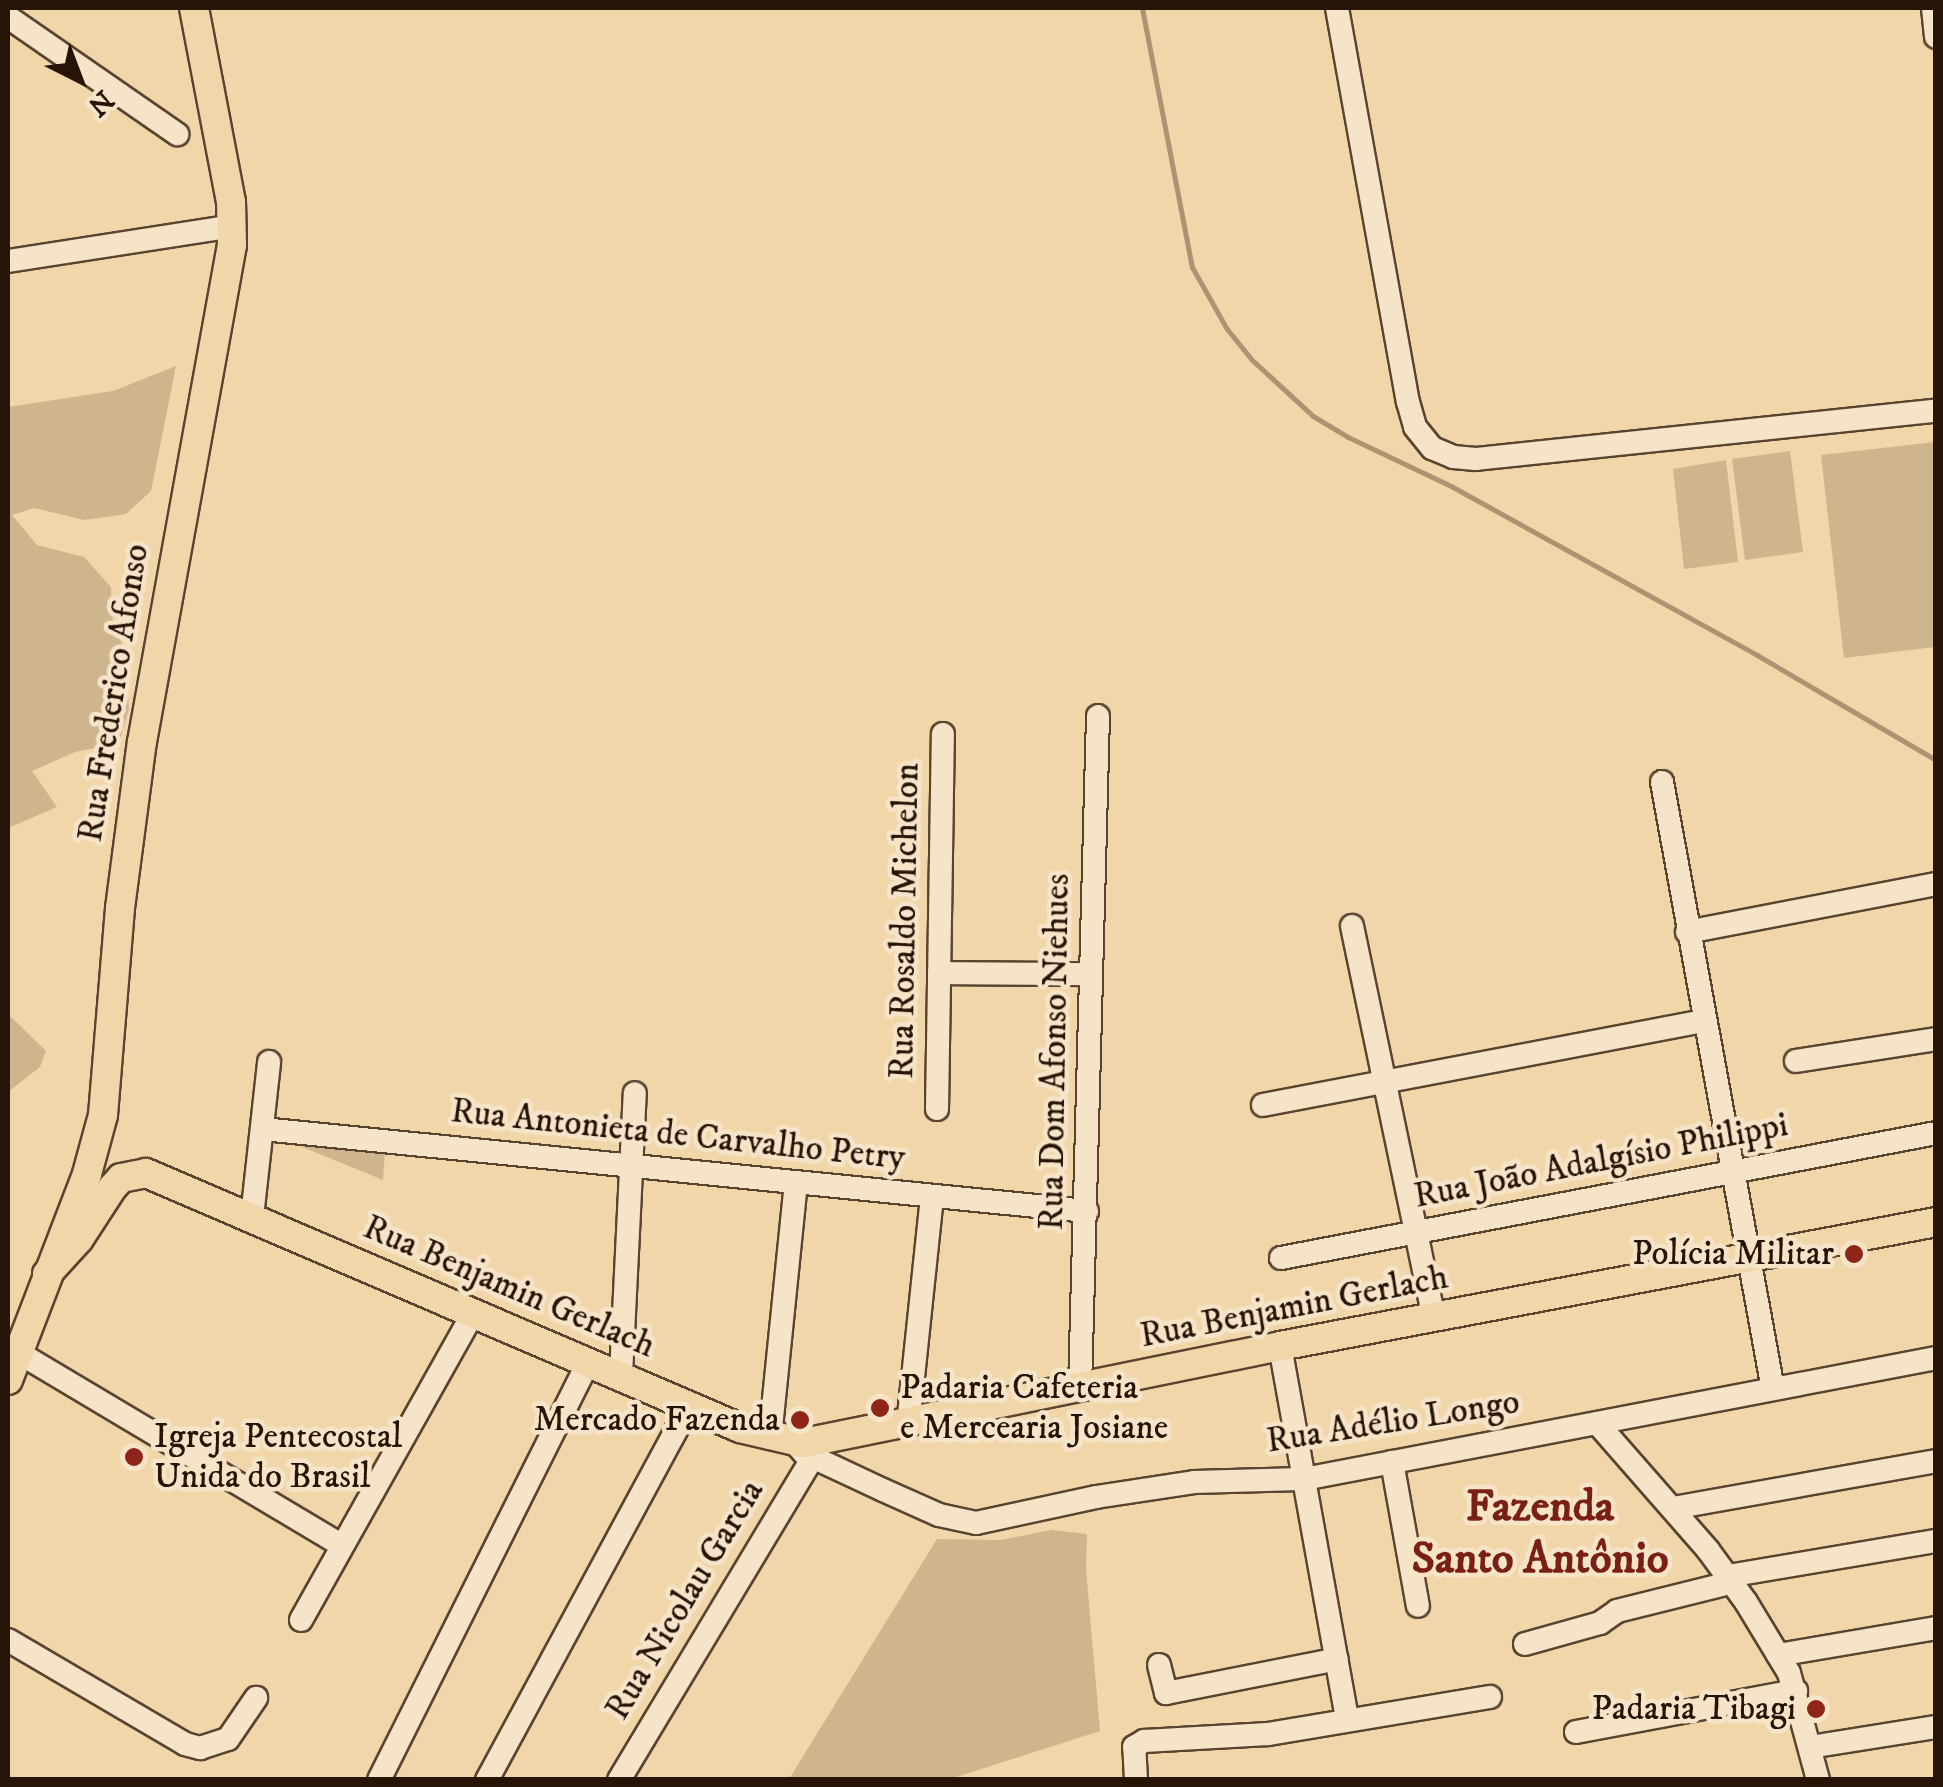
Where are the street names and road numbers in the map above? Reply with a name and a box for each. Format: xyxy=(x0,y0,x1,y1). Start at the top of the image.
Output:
street label: Rua Frederico Afonso xyxy=(70,541,158,845)
street label: Rua Rosaldo Michelon xyxy=(881,763,929,1079)
street label: Rua Dom Afonso Niehues xyxy=(1031,873,1079,1231)
street label: Rua Antonieta de Carvalho Petry xyxy=(449,1090,907,1180)
street label: Rua João Adalgísio Philippi xyxy=(1410,1104,1792,1218)
street label: Rua Benjamin Gerlach xyxy=(357,1207,661,1367)
street label: Rua Benjamin Gerlach xyxy=(1137,1257,1451,1357)
street label: Rua Adélio Longo xyxy=(1264,1381,1522,1463)
street label: Rua Nicolau Garcia xyxy=(597,1472,773,1728)

